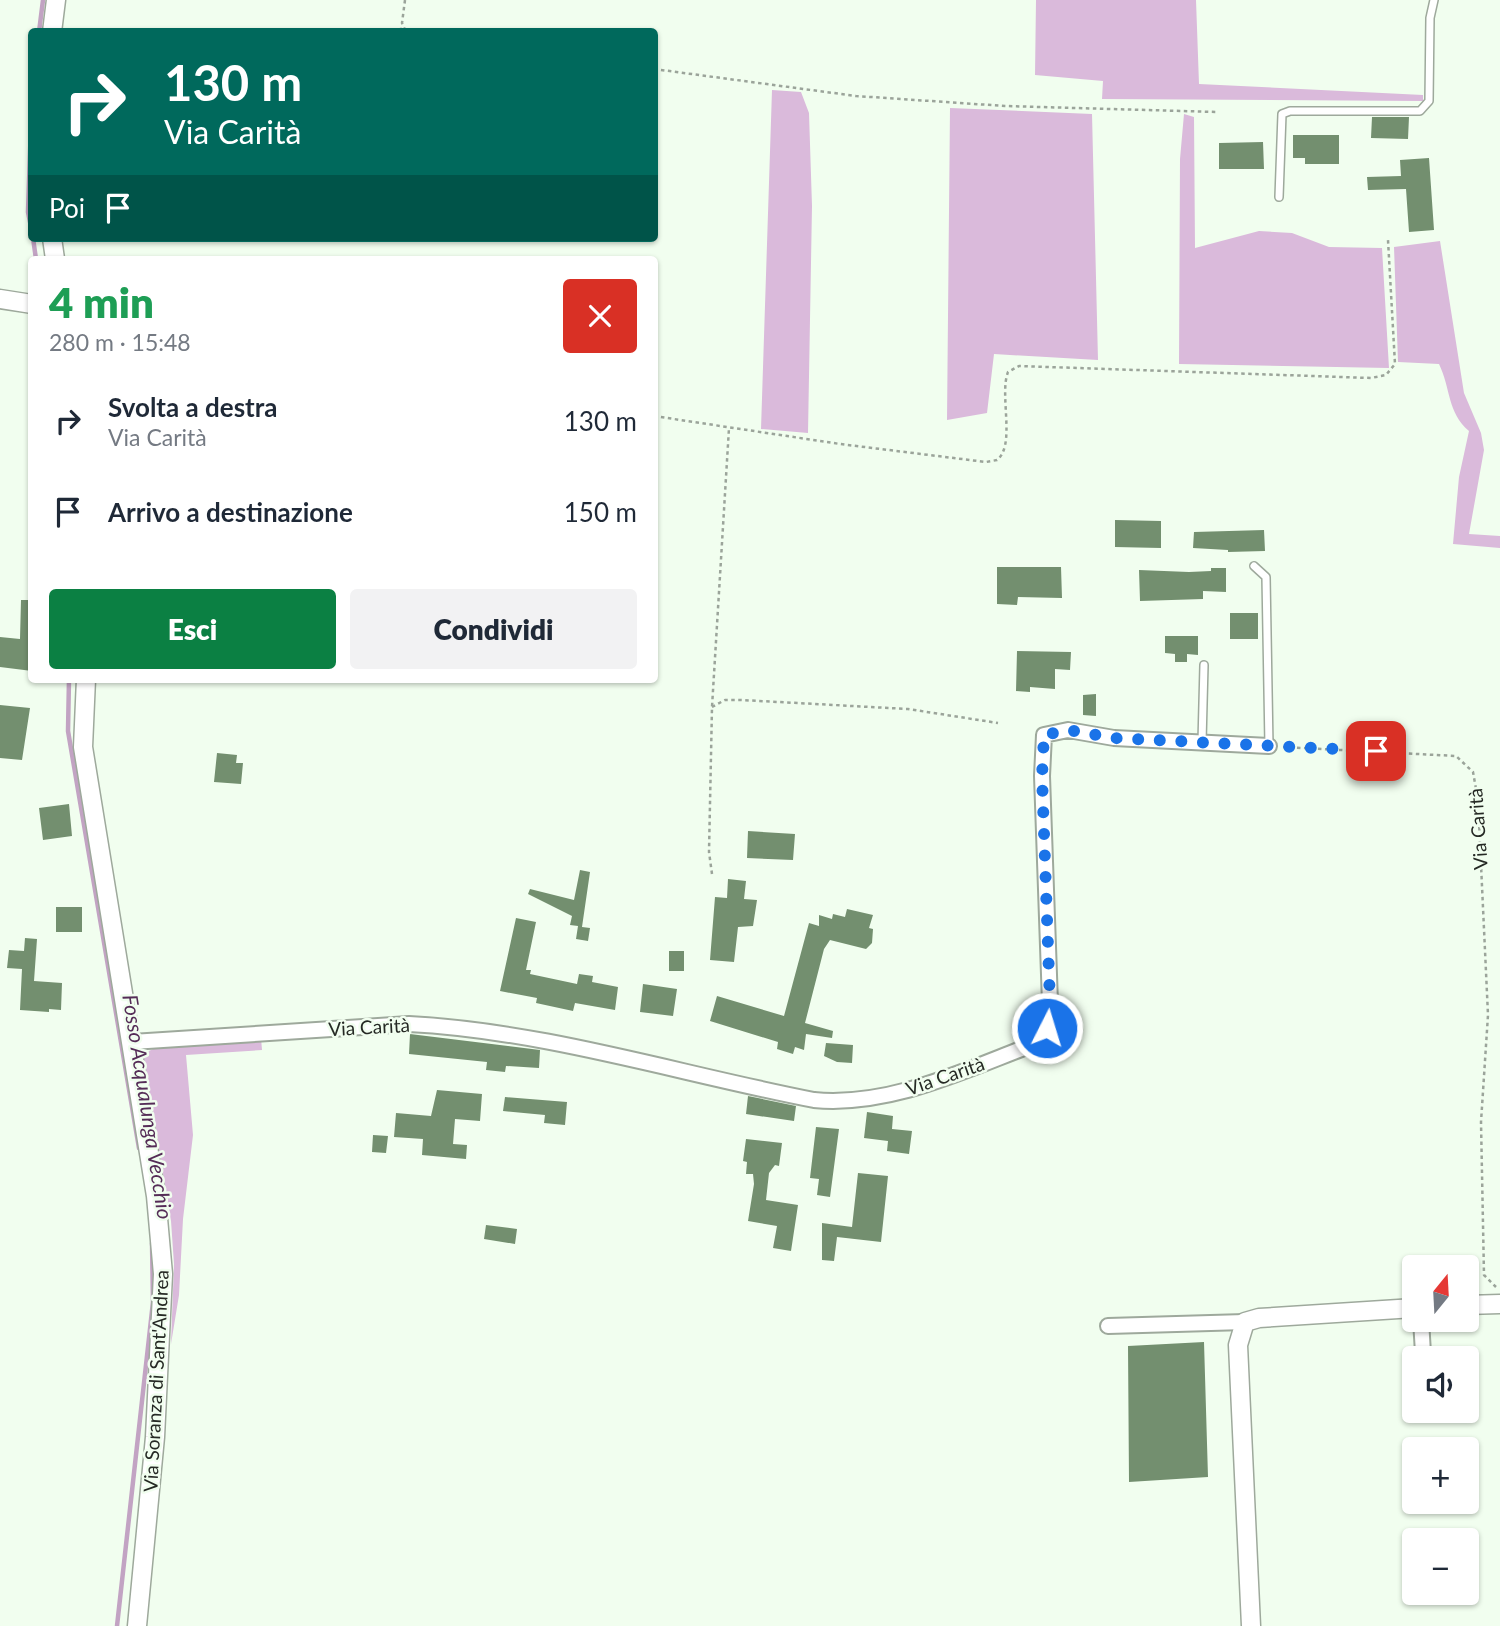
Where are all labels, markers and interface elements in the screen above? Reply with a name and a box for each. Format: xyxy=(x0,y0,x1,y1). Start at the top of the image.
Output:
text: 130 m xyxy=(164,53,302,111)
icon: right xyxy=(49,56,140,147)
text: Via Carità xyxy=(164,112,301,151)
icon: arrive xyxy=(99,189,137,227)
text: Poi xyxy=(49,192,85,224)
text: 4 min xyxy=(49,277,154,327)
button: close xyxy=(563,279,637,353)
text: 280 m · 15:48 xyxy=(49,328,191,356)
text: Svolta a destra xyxy=(108,391,278,423)
icon: right xyxy=(49,402,87,440)
text: 130 m xyxy=(564,405,637,437)
text: Via Carità xyxy=(108,423,207,451)
icon: arrive xyxy=(49,493,87,531)
text: Arrivo a destinazione xyxy=(108,496,353,528)
text: 150 m xyxy=(564,496,637,528)
button: Esci xyxy=(49,589,336,669)
button: Condividi xyxy=(350,589,637,669)
pin xyxy=(1346,721,1406,781)
icon: arrive xyxy=(1357,732,1395,770)
street label: Via Carità xyxy=(1463,788,1492,871)
position arrow xyxy=(1010,991,1084,1065)
water label: Fosso Acqualunga Vecchio xyxy=(118,993,179,1221)
street label: Via Carità xyxy=(328,1013,410,1040)
street label: Via Carità xyxy=(903,1051,987,1100)
north arrow xyxy=(1402,1255,1479,1332)
map controls xyxy=(1402,1255,1479,1605)
street label: Via Soranza di Sant'Andrea xyxy=(138,1269,173,1493)
button: sound xyxy=(1402,1346,1479,1423)
button: + xyxy=(1402,1437,1479,1514)
button: − xyxy=(1402,1528,1479,1605)

